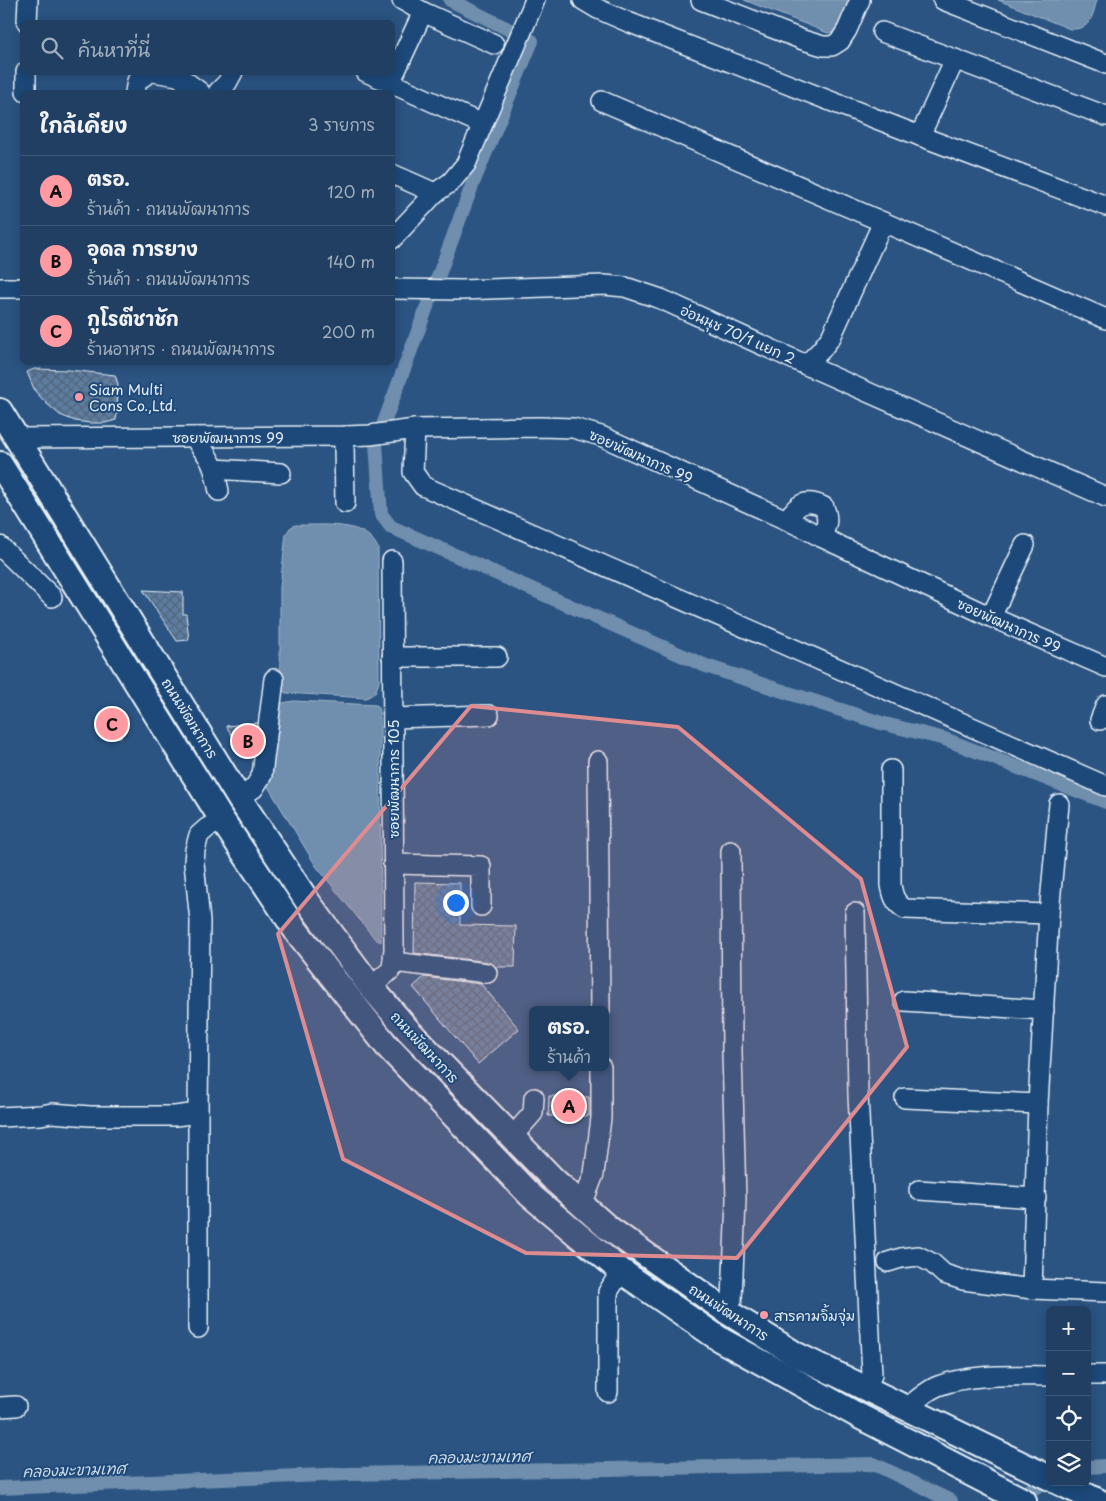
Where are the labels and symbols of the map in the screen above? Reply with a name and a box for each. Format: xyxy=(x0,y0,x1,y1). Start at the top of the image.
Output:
street label: อ่อนนุช 70/1 แยก 2 xyxy=(677,299,799,369)
place label: Siam Multi Cons Co.,Ltd. xyxy=(89,379,177,416)
marker: Siam Multi Cons Co.,Ltd. xyxy=(73,391,85,403)
street label: ซอยพัฒนาการ 99 xyxy=(586,424,696,488)
street label: ซอยพัฒนาการ 99 xyxy=(172,427,284,448)
street label: ซอยพัฒนาการ 99 xyxy=(954,593,1064,657)
street label: ถนนพัฒนาการ xyxy=(157,674,223,762)
pin: C xyxy=(96,705,128,743)
street label: ซอยพัฒนาการ 105 xyxy=(383,720,404,838)
pin: B xyxy=(232,722,264,760)
your location xyxy=(443,890,469,916)
street label: ถนนพัฒนาการ xyxy=(386,1006,464,1088)
pin: A xyxy=(553,1087,585,1125)
street label: ถนนพัฒนาการ xyxy=(685,1278,773,1346)
place label: สารคามจิ้มจุ่ม xyxy=(774,1304,855,1326)
marker: สารคามจิ้มจุ่ม xyxy=(758,1309,770,1321)
water label: คลองมะขามเทศ xyxy=(427,1444,535,1468)
water label: คลองมะขามเทศ xyxy=(22,1456,130,1482)

